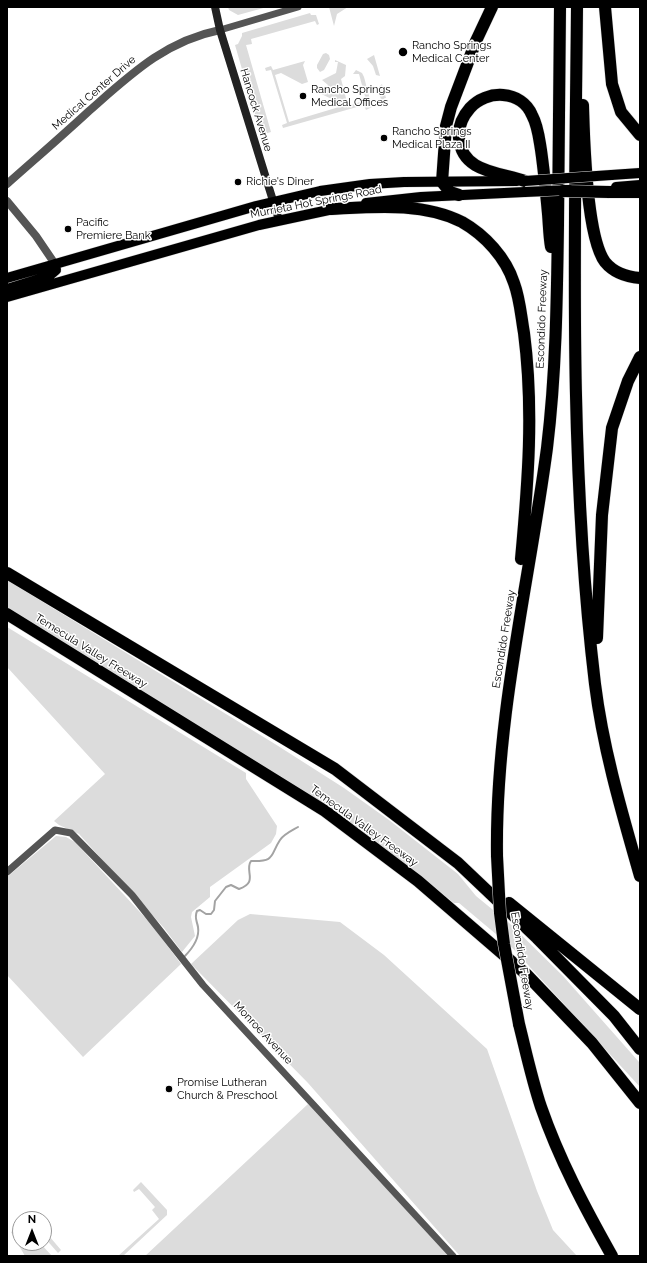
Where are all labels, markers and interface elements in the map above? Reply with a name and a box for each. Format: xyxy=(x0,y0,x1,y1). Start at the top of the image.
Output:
place label: Rancho Springs Medical Center xyxy=(412,39,492,65)
marker: Rancho Springs Medical Center xyxy=(397,46,409,58)
street label: Medical Center Drive xyxy=(50,53,138,133)
street label: Hancock Avenue xyxy=(237,67,275,153)
place label: Rancho Springs Medical Offices xyxy=(311,83,391,109)
marker: Rancho Springs Medical Offices xyxy=(298,91,308,101)
place label: Rancho Springs Medical Plaza II xyxy=(392,125,472,151)
marker: Rancho Springs Medical Plaza II xyxy=(379,133,389,143)
place label: Richie's Diner xyxy=(246,175,314,189)
marker: Richie's Diner xyxy=(233,177,243,187)
street label: Murrieta Hot Springs Road xyxy=(249,183,383,221)
place label: Pacific Premiere Bank xyxy=(76,216,150,242)
marker: Pacific Premiere Bank xyxy=(63,224,73,234)
street label: Escondido Freeway xyxy=(534,269,550,369)
street label: Escondido Freeway xyxy=(490,589,518,689)
street label: Temecula Valley Freeway xyxy=(32,611,150,691)
street label: Temecula Valley Freeway xyxy=(308,782,420,870)
street label: Escondido Freeway xyxy=(508,911,536,1011)
street label: Monroe Avenue xyxy=(231,999,295,1067)
place label: Promise Lutheran Church & Preschool xyxy=(177,1076,277,1102)
marker: Promise Lutheran Church & Preschool xyxy=(164,1084,174,1094)
north arrow xyxy=(12,1211,52,1251)
text: N xyxy=(28,1213,36,1226)

